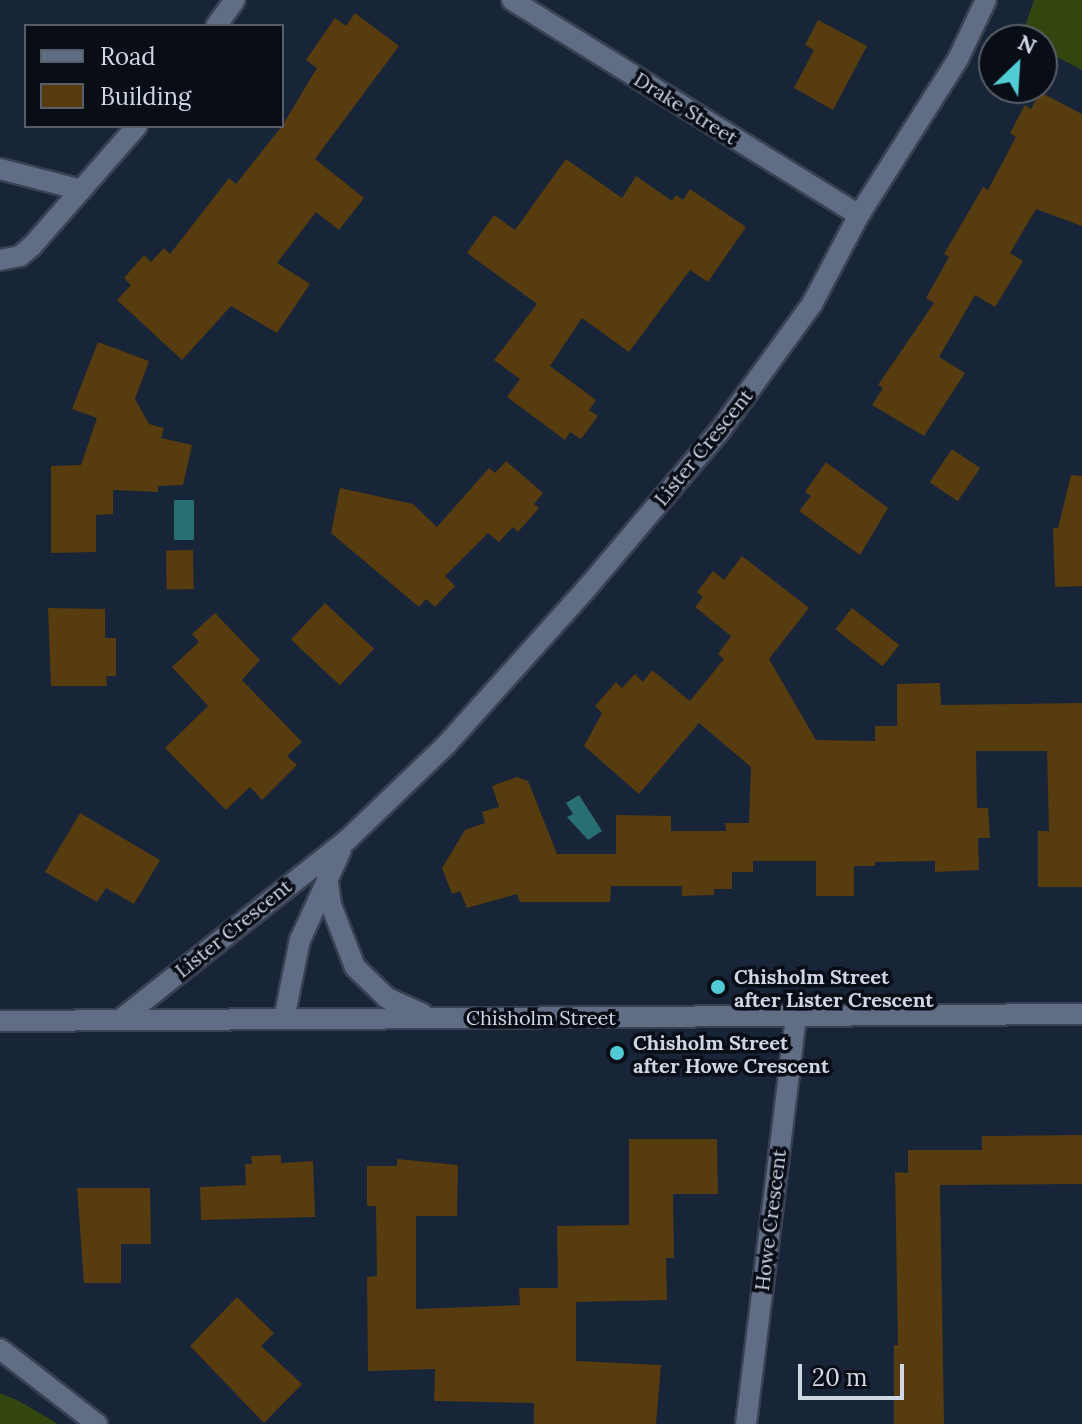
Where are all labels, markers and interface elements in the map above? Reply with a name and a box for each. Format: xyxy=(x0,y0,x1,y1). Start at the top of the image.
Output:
legend xyxy=(24,24,284,128)
north arrow xyxy=(978,24,1058,104)
text: N xyxy=(1014,28,1041,60)
text: Road xyxy=(100,41,156,72)
street label: Drake Street xyxy=(630,67,742,149)
text: Building xyxy=(100,81,191,112)
street label: Lister Crescent xyxy=(649,384,757,510)
street label: Lister Crescent xyxy=(170,874,296,982)
place label: Chisholm Street after Lister Crescent xyxy=(734,964,934,1011)
marker: Chisholm Street after Lister Crescent xyxy=(709,978,727,996)
street label: Chisholm Street xyxy=(466,1005,616,1029)
place label: Chisholm Street after Howe Crescent xyxy=(633,1030,829,1077)
marker: Chisholm Street after Howe Crescent xyxy=(608,1044,626,1062)
street label: Howe Crescent xyxy=(749,1148,791,1292)
scale bar xyxy=(802,1348,908,1398)
text: 20 m xyxy=(812,1362,868,1393)

